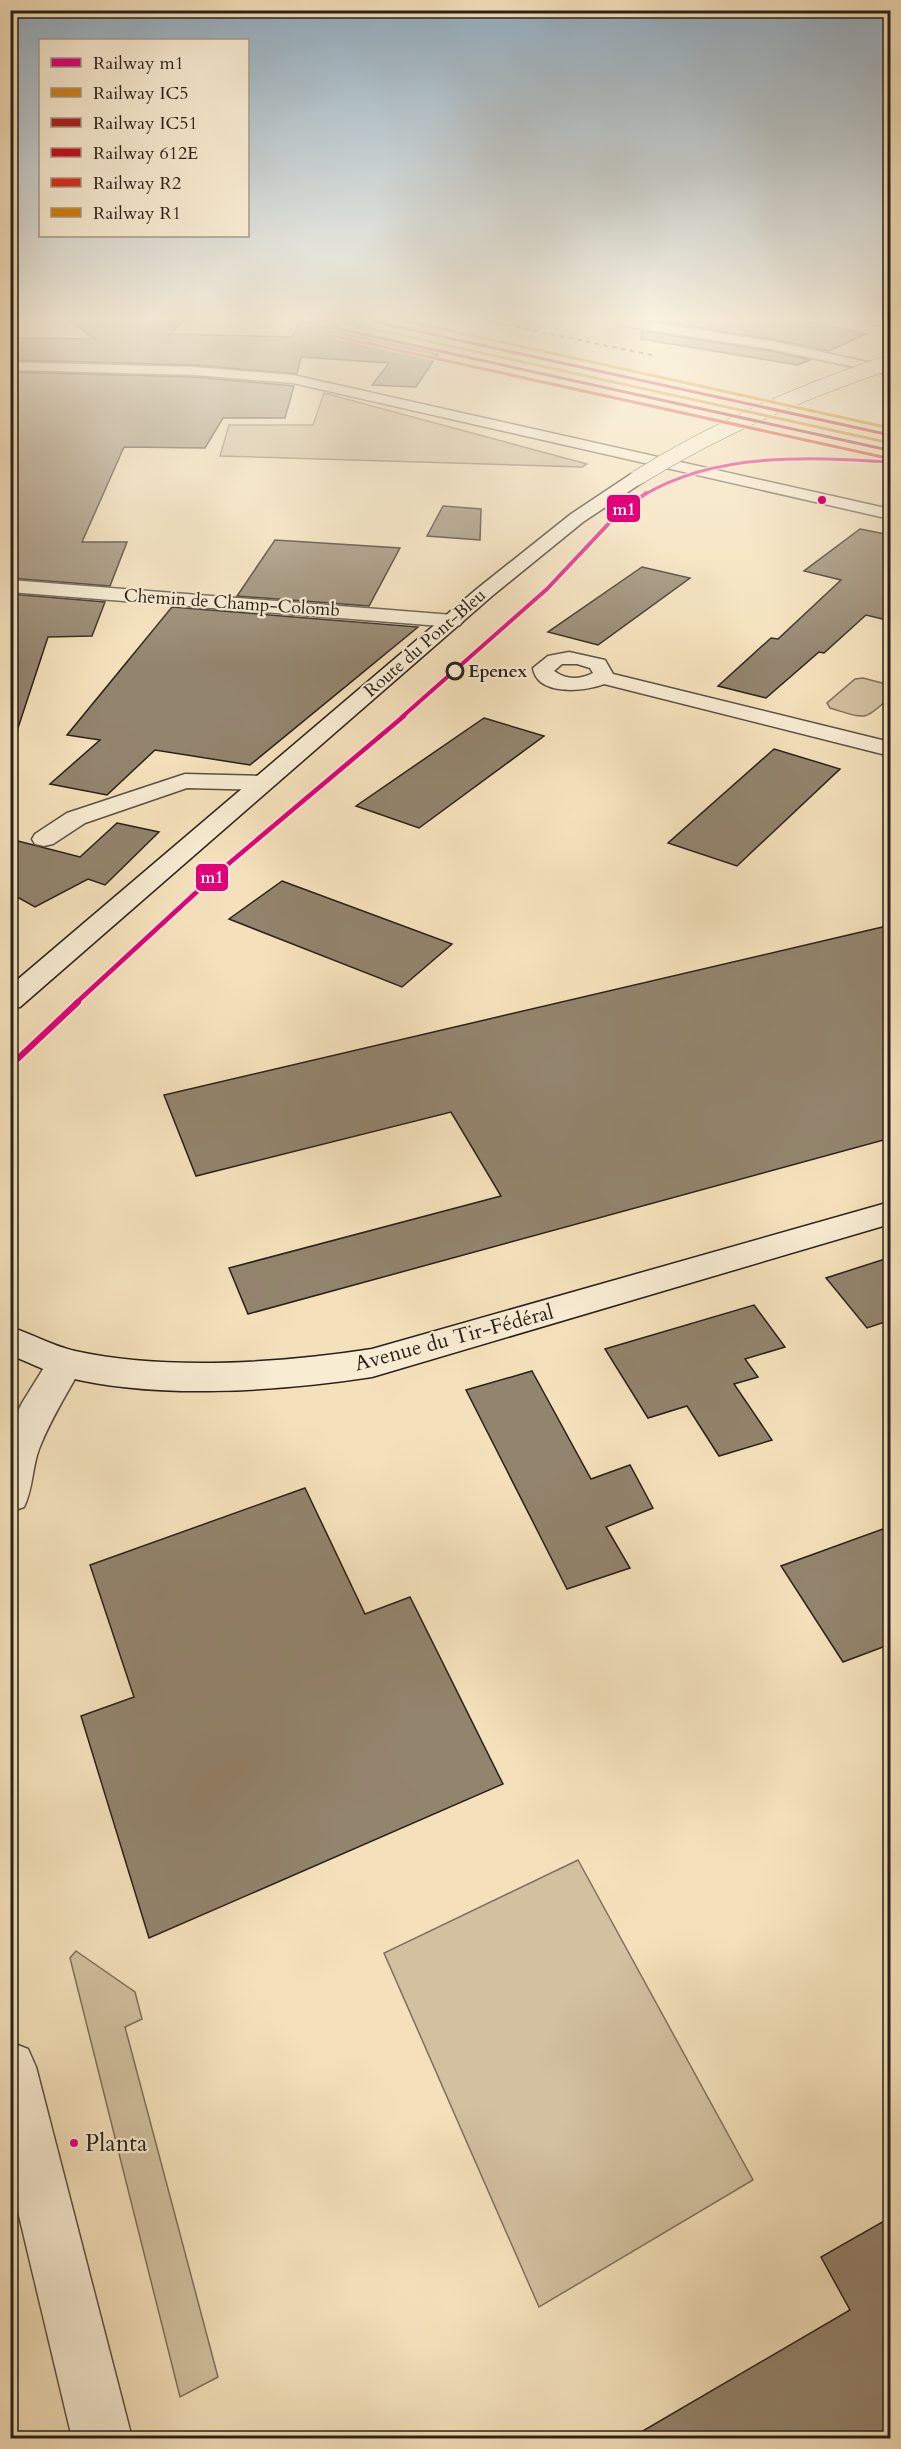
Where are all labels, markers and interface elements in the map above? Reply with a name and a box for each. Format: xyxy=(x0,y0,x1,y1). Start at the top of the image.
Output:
legend xyxy=(39,39,249,237)
text: Railway m1 xyxy=(93,51,184,76)
text: Railway IC5 xyxy=(93,81,189,106)
text: Railway IC51 xyxy=(93,111,198,136)
text: Railway 612E xyxy=(93,141,198,166)
text: Railway R2 xyxy=(93,171,181,196)
text: Railway R1 xyxy=(93,201,181,226)
line badge: m1 xyxy=(606,494,641,523)
unlabelled marker xyxy=(816,494,828,506)
text: m1 xyxy=(613,499,635,521)
street label: Chemin de Champ-Colomb xyxy=(123,583,341,623)
street label: Route du Pont-Bleu xyxy=(359,583,491,703)
place label: Epenex xyxy=(468,659,527,684)
marker: Epenex xyxy=(446,662,464,680)
line badge: m1 xyxy=(195,863,229,892)
text: m1 xyxy=(201,867,223,889)
street label: Avenue du Tir-Fédéral xyxy=(351,1298,557,1378)
place label: Planta xyxy=(85,2127,148,2160)
marker: Planta xyxy=(68,2137,80,2149)

